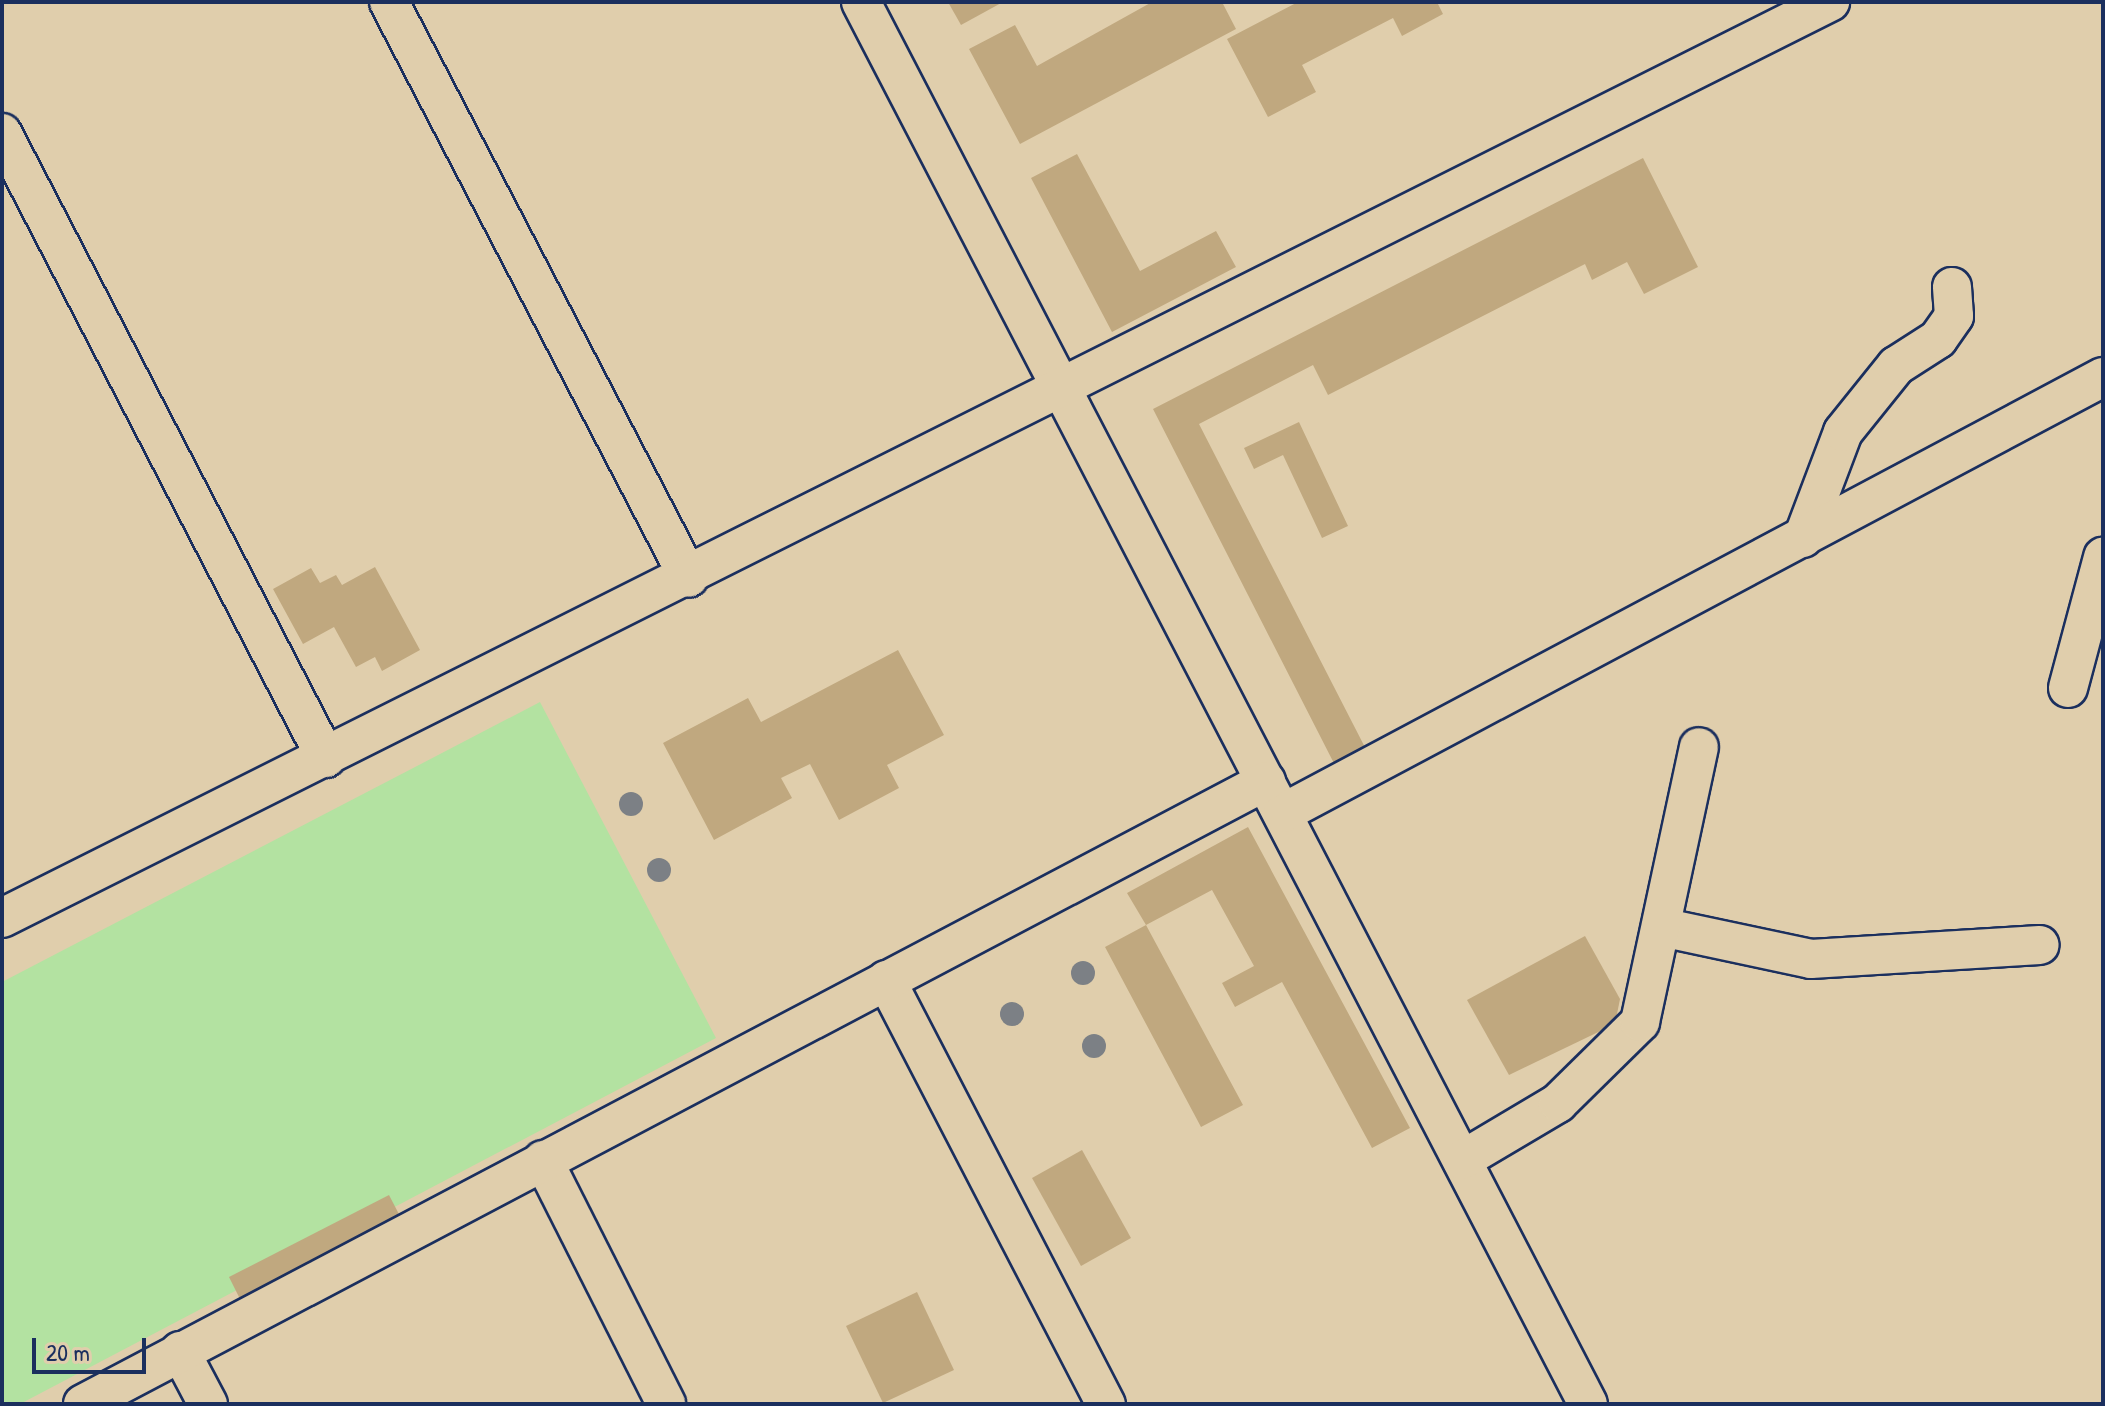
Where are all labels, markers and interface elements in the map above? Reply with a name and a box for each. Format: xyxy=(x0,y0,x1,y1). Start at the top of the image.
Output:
scale bar xyxy=(36,1322,150,1372)
text: 20 m xyxy=(46,1336,90,1368)

